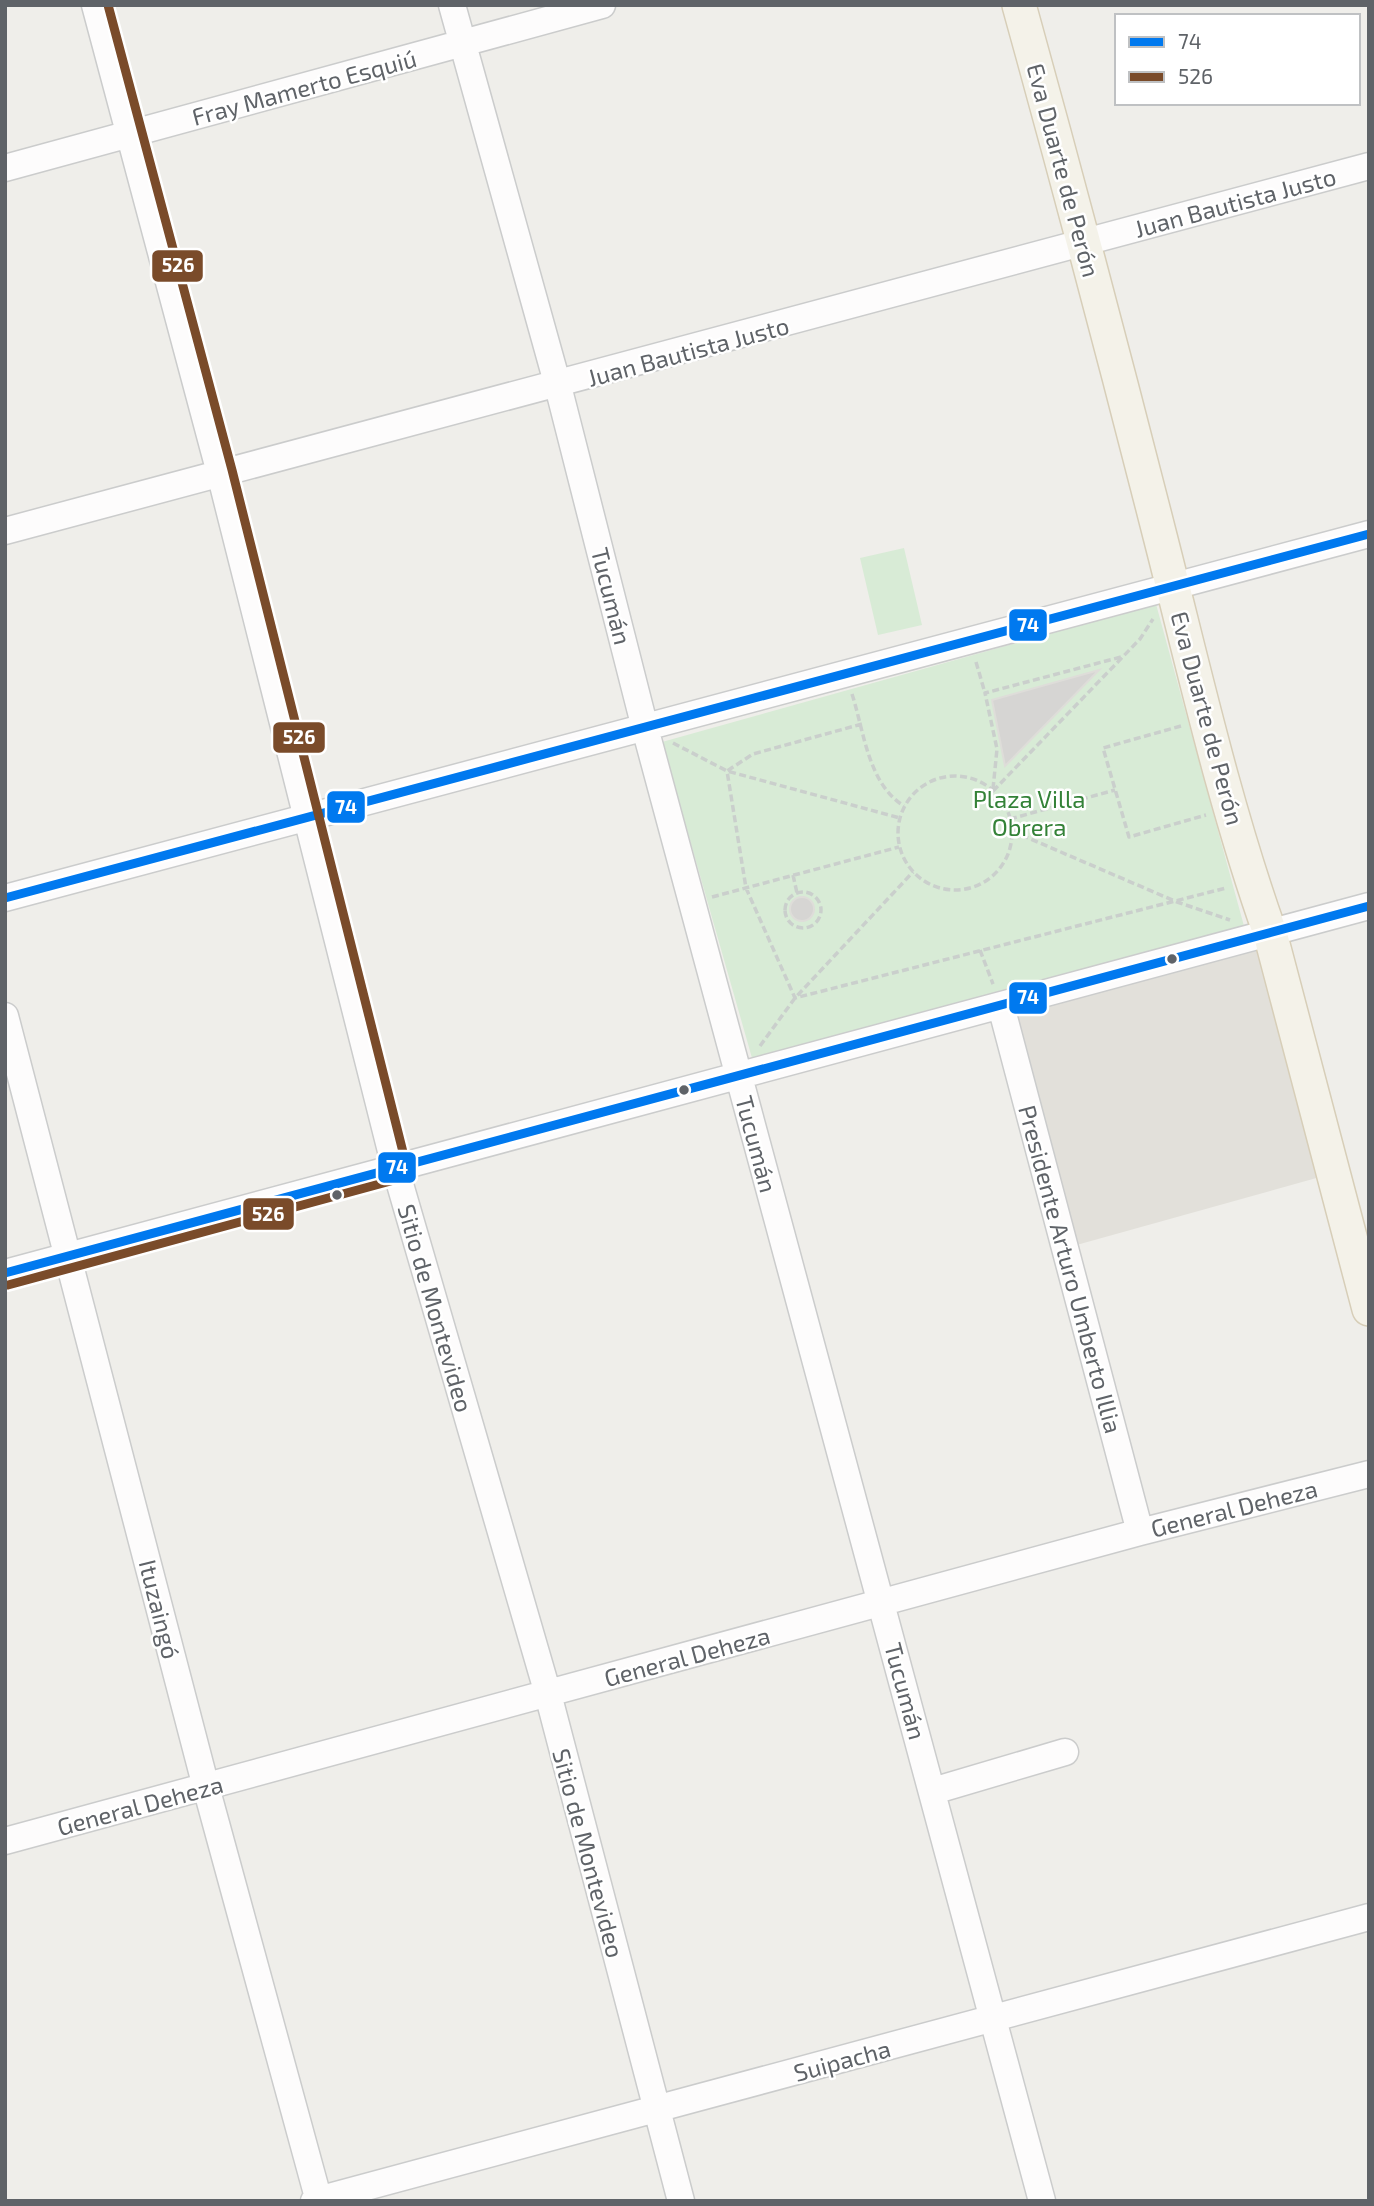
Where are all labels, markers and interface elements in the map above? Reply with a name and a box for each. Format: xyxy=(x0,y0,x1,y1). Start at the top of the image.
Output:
legend xyxy=(1115,14,1360,105)
text: 74 xyxy=(1178,28,1202,53)
street label: Fray Mamerto Esquiú xyxy=(189,43,419,131)
street label: Eva Duarte de Perón xyxy=(1022,60,1106,280)
text: 526 xyxy=(1178,63,1213,88)
street label: Juan Bautista Justo xyxy=(1131,161,1339,243)
line badge: 526 xyxy=(151,249,204,283)
text: 526 xyxy=(162,253,194,276)
street label: Juan Bautista Justo xyxy=(584,310,792,392)
street label: Tucumán xyxy=(586,544,638,648)
line badge: 74 xyxy=(1008,608,1048,642)
street label: Eva Duarte de Perón xyxy=(1166,608,1250,828)
text: 74 xyxy=(1017,613,1039,636)
line badge: 526 xyxy=(272,721,326,754)
text: 526 xyxy=(283,725,315,748)
park label: Plaza Villa Obrera xyxy=(973,784,1085,841)
line badge: 74 xyxy=(326,790,366,824)
text: 74 xyxy=(335,795,357,818)
unlabelled marker xyxy=(1165,952,1179,966)
line badge: 74 xyxy=(1008,981,1048,1015)
text: 74 xyxy=(1017,985,1039,1008)
unlabelled marker xyxy=(677,1083,691,1097)
street label: Tucumán xyxy=(730,1092,784,1196)
street label: Presidente Arturo Umberto Illia xyxy=(1013,1102,1129,1436)
line badge: 74 xyxy=(377,1151,417,1184)
text: 74 xyxy=(386,1155,408,1178)
unlabelled marker xyxy=(330,1188,344,1202)
line badge: 526 xyxy=(242,1197,295,1231)
street label: Sitio de Montevideo xyxy=(392,1201,480,1415)
text: 526 xyxy=(252,1202,284,1225)
street label: General Deheza xyxy=(1148,1473,1320,1543)
street label: Ituzaingó xyxy=(134,1556,186,1662)
street label: General Deheza xyxy=(601,1620,773,1692)
street label: Tucumán xyxy=(879,1639,933,1743)
street label: Sitio de Montevideo xyxy=(547,1745,631,1961)
street label: General Deheza xyxy=(54,1769,226,1841)
street label: Suipacha xyxy=(790,2033,894,2087)

